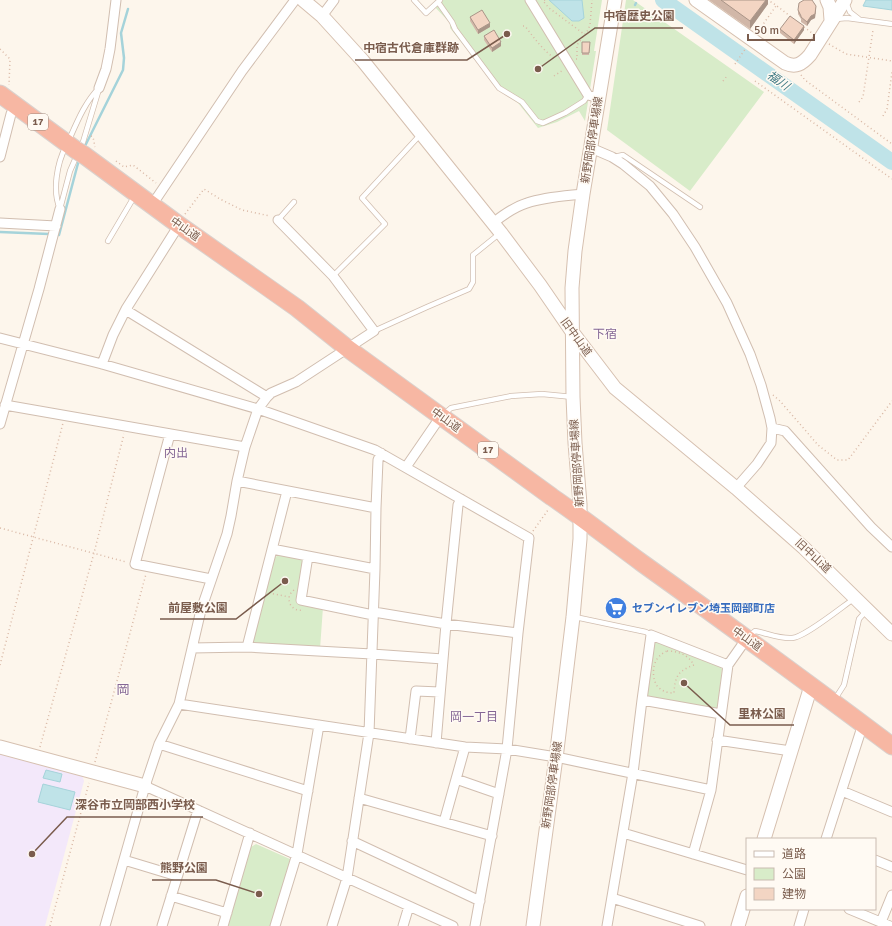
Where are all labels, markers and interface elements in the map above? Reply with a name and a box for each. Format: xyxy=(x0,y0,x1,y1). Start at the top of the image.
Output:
callout: 中宿歴史公園 xyxy=(595,4,683,28)
text: 中宿歴史公園 xyxy=(603,9,675,24)
scale bar xyxy=(748,16,814,42)
text: 50 m xyxy=(754,23,779,38)
callout: 中宿古代倉庫群跡 xyxy=(355,36,467,60)
text: 中宿古代倉庫群跡 xyxy=(363,41,459,56)
water label: 福川 xyxy=(764,68,794,95)
street label: 新野岡部停車場線 xyxy=(579,96,605,184)
road number: 17 xyxy=(28,114,48,130)
street label: 中山道 xyxy=(168,214,202,244)
street label: 旧中山道 xyxy=(558,315,594,359)
district label: 下宿 xyxy=(593,327,617,342)
street label: 中山道 xyxy=(429,405,463,435)
street label: 新野岡部停車場線 xyxy=(567,419,587,507)
road number: 17 xyxy=(478,442,498,458)
district label: 内出 xyxy=(164,446,188,461)
street label: 旧中山道 xyxy=(792,536,834,576)
callout: 前屋敷公園 xyxy=(160,595,236,619)
supermarket icon: セブンイレブン埼玉岡部町店 xyxy=(603,595,629,621)
text: 前屋敷公園 xyxy=(168,601,228,616)
place label: セブンイレブン埼玉岡部町店 xyxy=(632,602,775,615)
street label: 中山道 xyxy=(730,624,764,654)
district label: 岡 xyxy=(116,682,130,698)
callout: 里林公園 xyxy=(730,701,794,725)
text: 里林公園 xyxy=(738,707,786,722)
district label: 岡一丁目 xyxy=(450,710,498,725)
street label: 新野岡部停車場線 xyxy=(539,741,565,829)
callout: 深谷市立岡部西小学校 xyxy=(67,793,203,817)
text: 深谷市立岡部西小学校 xyxy=(75,798,195,813)
legend xyxy=(746,838,876,910)
text: 道路 xyxy=(782,847,806,862)
callout: 熊野公園 xyxy=(152,856,216,880)
text: 熊野公園 xyxy=(160,861,208,876)
text: 公園 xyxy=(782,867,806,882)
text: 建物 xyxy=(782,887,806,902)

